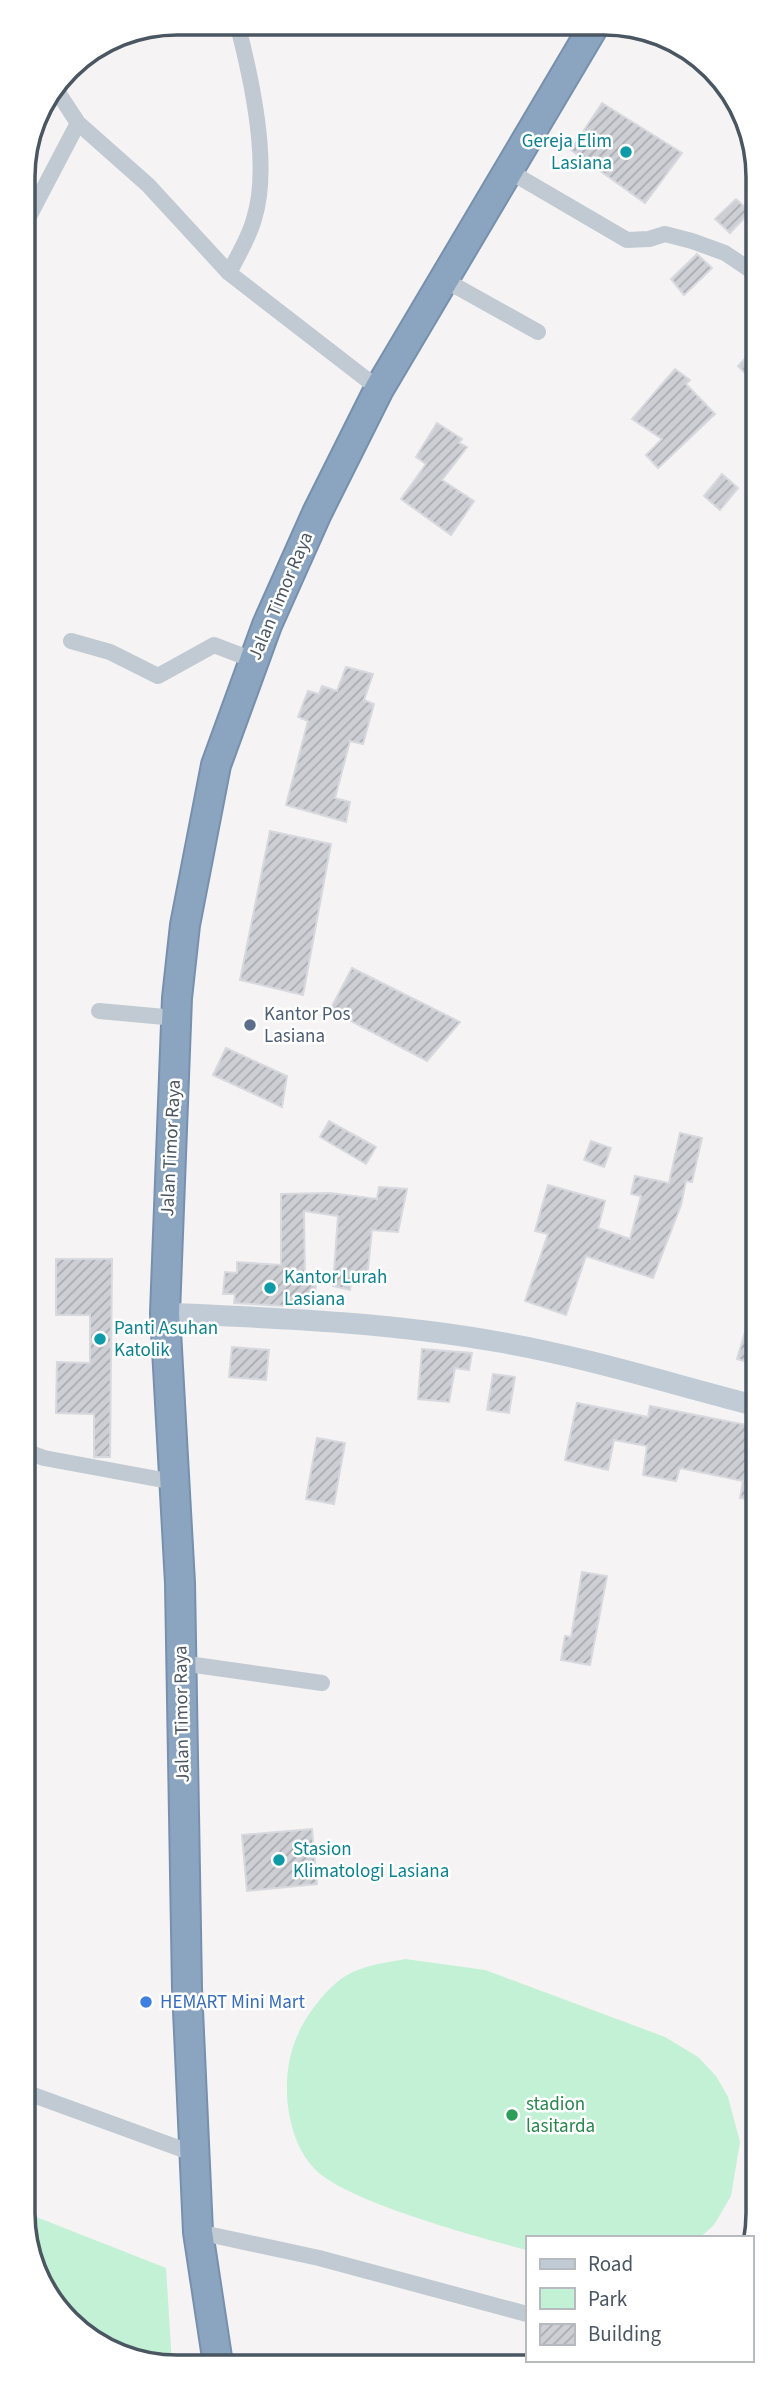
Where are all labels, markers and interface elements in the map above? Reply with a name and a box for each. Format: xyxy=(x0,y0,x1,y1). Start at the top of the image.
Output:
place label: Gereja Elim Lasiana xyxy=(522,128,612,177)
marker: Gereja Elim Lasiana xyxy=(618,144,634,160)
street label: Jalan Timor Raya xyxy=(242,528,320,664)
place label: Kantor Pos Lasiana xyxy=(264,1001,350,1050)
marker: Kantor Pos Lasiana xyxy=(242,1017,258,1033)
street label: Jalan Timor Raya xyxy=(154,1079,188,1217)
place label: Kantor Lurah Lasiana xyxy=(284,1264,387,1313)
marker: Kantor Lurah Lasiana xyxy=(262,1280,278,1296)
place label: Panti Asuhan Katolik xyxy=(114,1315,218,1364)
marker: Panti Asuhan Katolik xyxy=(92,1331,108,1347)
street label: Jalan Timor Raya xyxy=(167,1645,197,1783)
place label: Stasion Klimatologi Lasiana xyxy=(293,1836,449,1885)
marker: Stasion Klimatologi Lasiana xyxy=(271,1852,287,1868)
place label: HEMART Mini Mart xyxy=(160,1989,305,2016)
marker: HEMART Mini Mart xyxy=(138,1994,154,2010)
place label: stadion lasitarda xyxy=(526,2091,595,2140)
marker: stadion lasitarda xyxy=(504,2107,520,2123)
legend xyxy=(526,2236,753,2362)
text: Road xyxy=(588,2249,633,2279)
text: Park xyxy=(588,2284,628,2314)
text: Building xyxy=(588,2319,662,2349)

